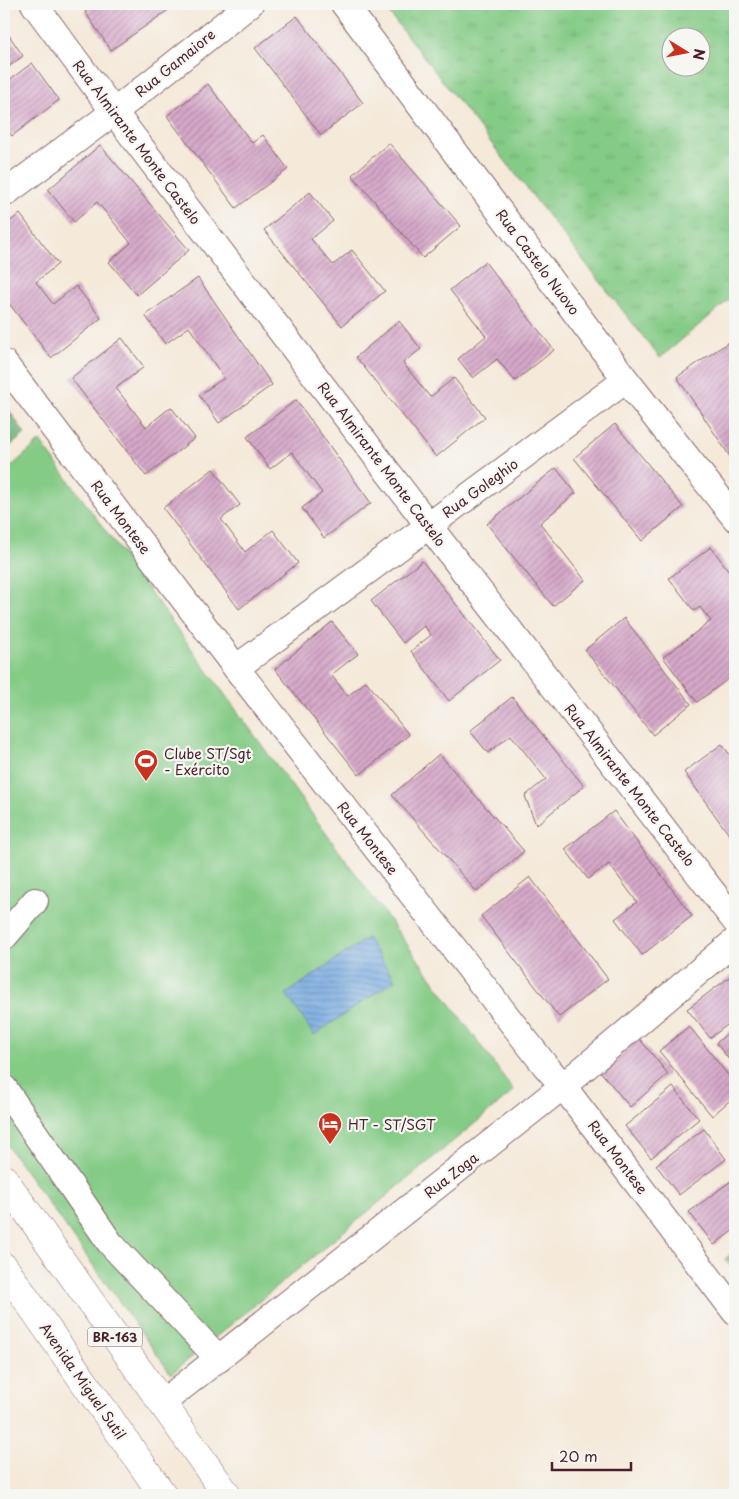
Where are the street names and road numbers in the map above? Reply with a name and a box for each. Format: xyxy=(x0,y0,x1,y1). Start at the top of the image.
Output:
street label: Rua Gamaiore xyxy=(130,24,220,102)
street label: Rua Almirante Monte Castelo xyxy=(68,55,206,229)
street label: Rua Castelo Nuovo xyxy=(491,205,585,319)
street label: Rua Almirante Monte Castelo xyxy=(313,377,451,551)
street label: Rua Goleghio xyxy=(438,453,522,523)
street label: Rua Montese xyxy=(86,476,156,559)
street label: Rua Almirante Monte Castelo xyxy=(560,699,700,871)
street label: Rua Montese xyxy=(333,797,404,879)
street label: Rua Montese xyxy=(583,1116,653,1199)
street label: Rua Zoga xyxy=(419,1147,483,1203)
street label: Avenida Miguel Sutil xyxy=(35,1318,131,1444)
road number: BR-163 xyxy=(88,1328,142,1346)

